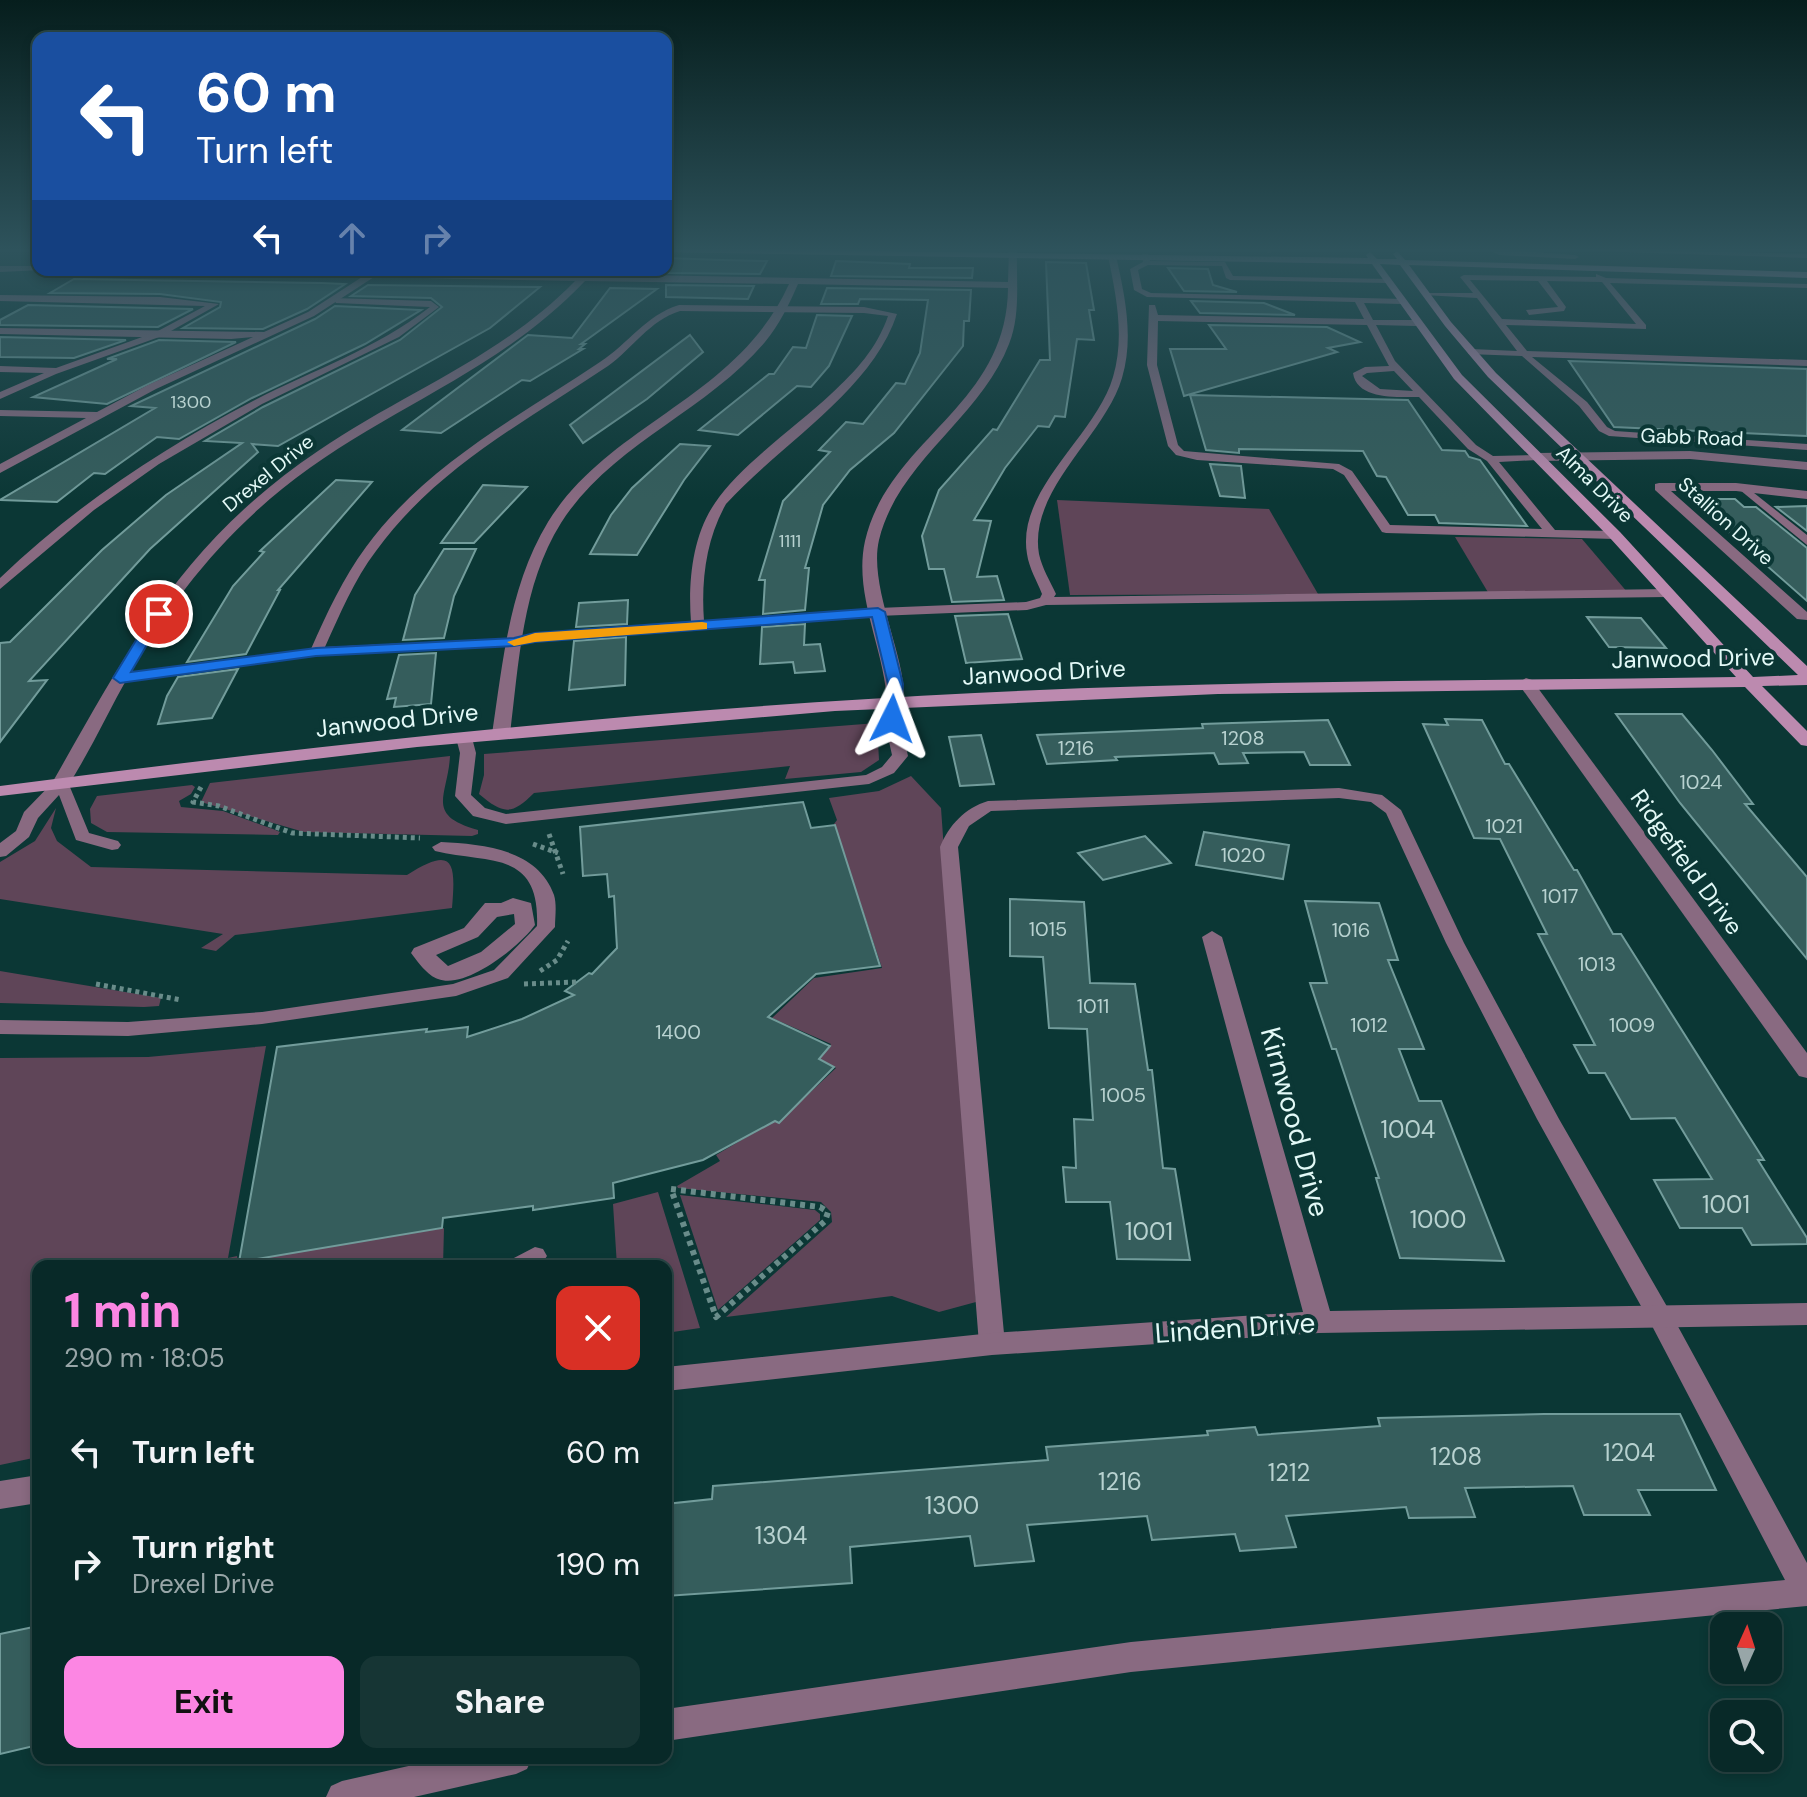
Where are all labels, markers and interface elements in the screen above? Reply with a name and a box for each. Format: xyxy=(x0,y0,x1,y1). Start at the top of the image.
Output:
text: 60 m xyxy=(196,56,337,129)
icon: left xyxy=(64,64,168,168)
text: Turn left xyxy=(196,127,333,174)
icon: left xyxy=(246,216,290,260)
icon: ahead xyxy=(330,216,374,260)
icon: right xyxy=(414,216,458,260)
house number: 1300 xyxy=(171,390,211,414)
street label: Gabb Road xyxy=(1640,422,1744,452)
street label: Drexel Drive xyxy=(217,428,319,518)
street label: Alma Drive xyxy=(1551,440,1639,528)
street label: Stallion Drive xyxy=(1673,471,1779,571)
house number: 1111 xyxy=(779,529,801,553)
pin xyxy=(125,580,193,648)
icon: arrive xyxy=(137,592,181,636)
street label: Janwood Drive xyxy=(1611,641,1775,675)
street label: Janwood Drive xyxy=(962,652,1126,692)
position arrow xyxy=(850,677,934,761)
street label: Janwood Drive xyxy=(314,696,480,744)
house number: 1208 xyxy=(1221,725,1265,751)
house number: 1216 xyxy=(1058,735,1094,761)
house number: 1024 xyxy=(1679,769,1723,795)
street label: Ridgefield Drive xyxy=(1624,783,1750,941)
house number: 1021 xyxy=(1485,813,1523,839)
house number: 1020 xyxy=(1221,842,1265,868)
house number: 1017 xyxy=(1542,883,1578,909)
house number: 1015 xyxy=(1029,916,1067,942)
house number: 1016 xyxy=(1332,917,1370,943)
house number: 1013 xyxy=(1578,951,1616,977)
house number: 1011 xyxy=(1077,993,1109,1019)
house number: 1012 xyxy=(1350,1012,1388,1038)
house number: 1009 xyxy=(1609,1012,1655,1038)
house number: 1400 xyxy=(655,1019,701,1045)
street label: Kirnwood Drive xyxy=(1252,1023,1338,1221)
house number: 1005 xyxy=(1100,1082,1146,1108)
house number: 1004 xyxy=(1381,1114,1435,1145)
house number: 1001 xyxy=(1702,1189,1750,1220)
house number: 1000 xyxy=(1410,1204,1466,1235)
house number: 1001 xyxy=(1125,1216,1173,1247)
text: 1 min xyxy=(64,1279,181,1342)
button: close xyxy=(556,1286,640,1370)
street label: Linden Drive xyxy=(1153,1304,1317,1352)
text: 290 m · 18:05 xyxy=(64,1341,225,1375)
icon: left xyxy=(64,1430,108,1474)
text: Turn left xyxy=(132,1433,255,1472)
text: 60 m xyxy=(566,1433,640,1472)
house number: 1204 xyxy=(1603,1437,1655,1468)
house number: 1208 xyxy=(1430,1441,1482,1472)
house number: 1212 xyxy=(1268,1457,1310,1488)
house number: 1216 xyxy=(1098,1466,1142,1497)
house number: 1300 xyxy=(925,1490,979,1521)
house number: 1304 xyxy=(755,1520,807,1551)
text: Turn right xyxy=(132,1528,275,1567)
icon: right xyxy=(64,1542,108,1586)
text: 190 m xyxy=(557,1545,640,1584)
text: Drexel Drive xyxy=(132,1567,275,1601)
north arrow xyxy=(1710,1612,1782,1684)
map controls xyxy=(1710,1612,1782,1772)
button: Exit xyxy=(64,1656,344,1748)
button: Share xyxy=(360,1656,640,1748)
button: search xyxy=(1710,1700,1782,1772)

